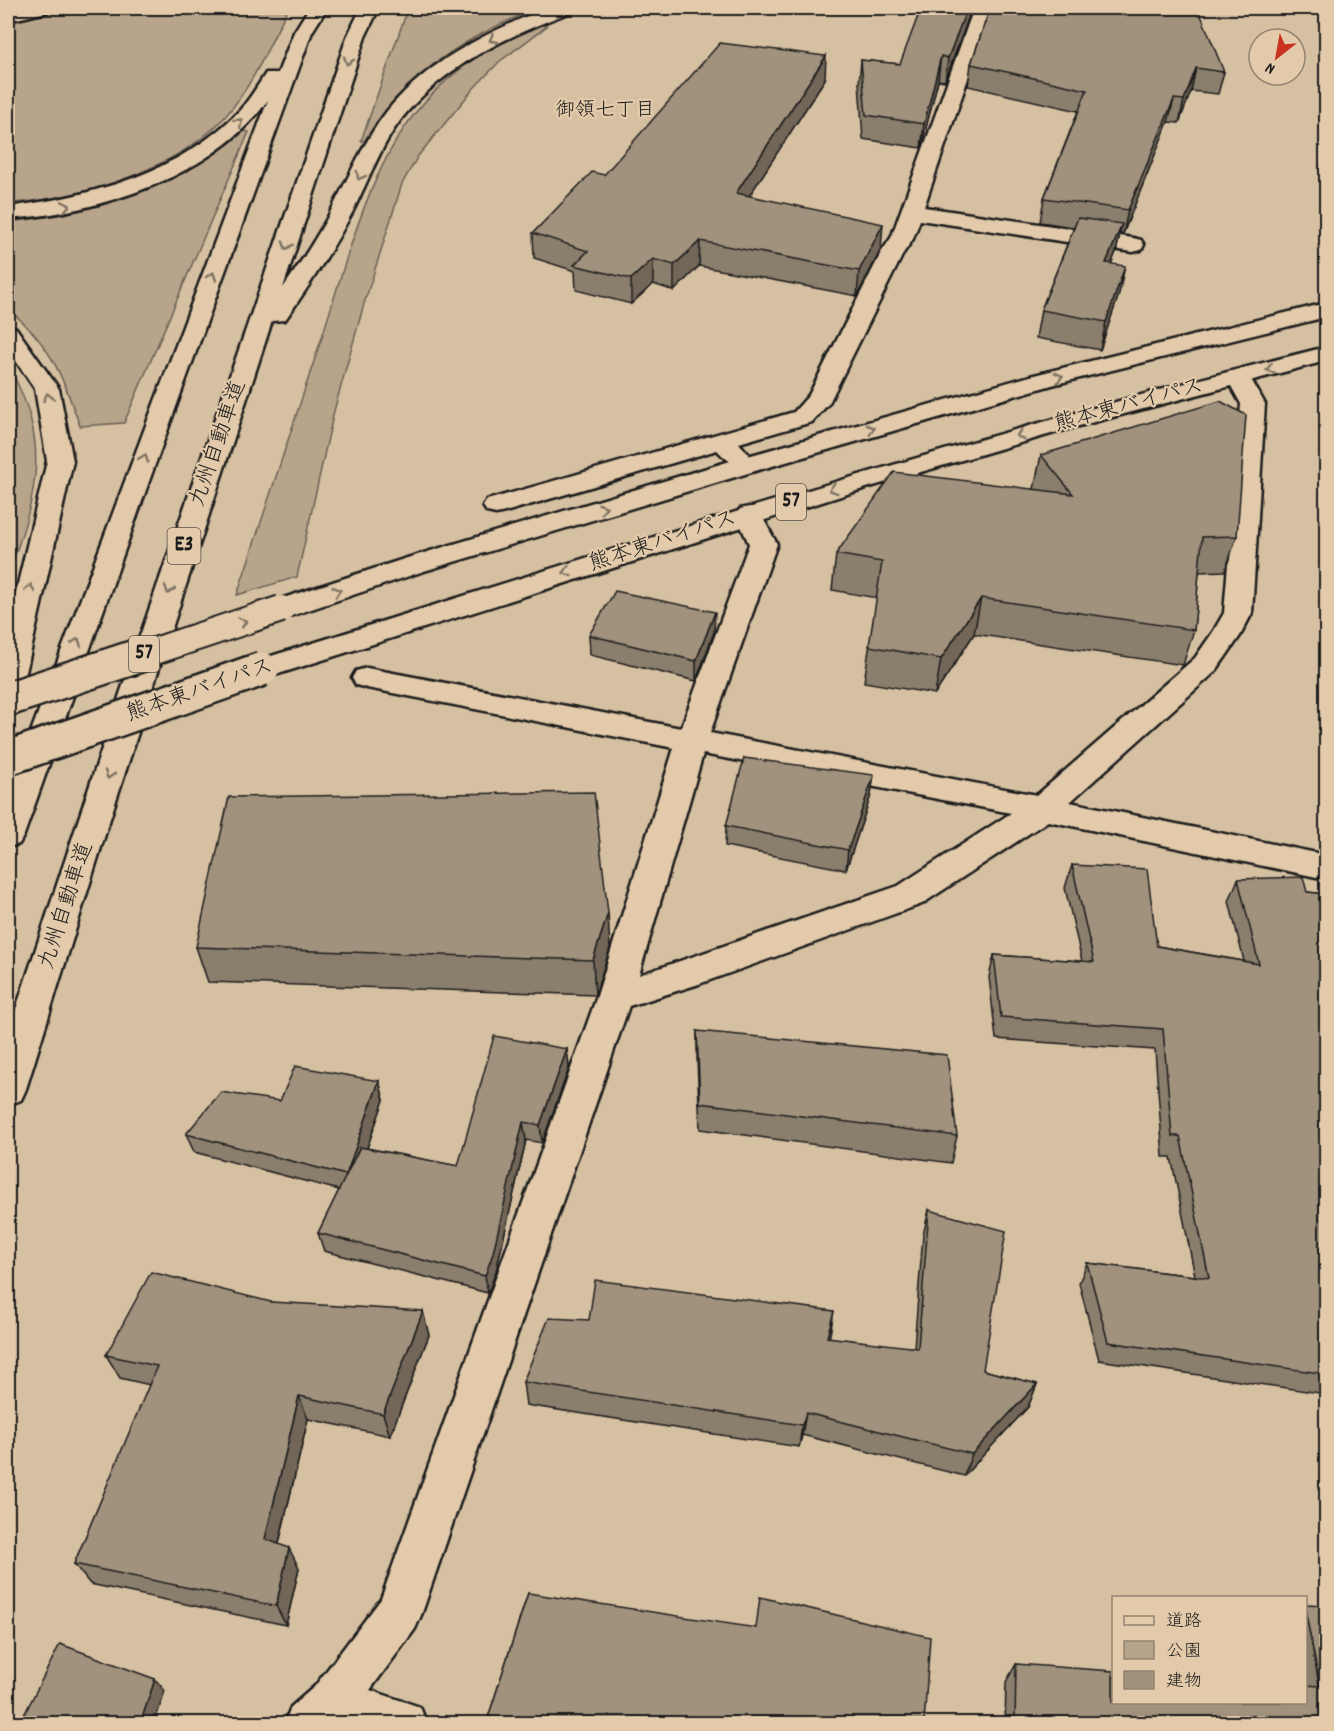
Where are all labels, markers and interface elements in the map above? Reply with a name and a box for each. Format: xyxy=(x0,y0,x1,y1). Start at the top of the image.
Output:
north arrow xyxy=(1247,27,1307,87)
one-way arrow xyxy=(488,32,499,43)
one-way arrow xyxy=(342,55,355,66)
text: N xyxy=(1261,56,1280,80)
district label: 御領七丁目 xyxy=(555,97,655,125)
one-way arrow xyxy=(232,118,243,129)
one-way arrow xyxy=(356,170,367,181)
one-way arrow xyxy=(60,200,70,213)
one-way arrow xyxy=(281,240,294,251)
one-way arrow xyxy=(205,271,218,281)
one-way arrow xyxy=(1265,361,1275,374)
street label: 熊本東バイパス xyxy=(1051,371,1207,441)
one-way arrow xyxy=(1053,371,1063,384)
street label: 九州自動車道 xyxy=(183,377,255,511)
one-way arrow xyxy=(43,393,56,403)
one-way arrow xyxy=(865,424,876,436)
one-way arrow xyxy=(1016,428,1026,440)
one-way arrow xyxy=(137,453,149,464)
one-way arrow xyxy=(828,482,839,494)
road number: 57 xyxy=(776,484,806,520)
one-way arrow xyxy=(597,503,608,515)
street label: 熊本東バイパス xyxy=(585,504,741,580)
road number: E3 xyxy=(168,528,201,564)
one-way arrow xyxy=(562,565,573,578)
one-way arrow xyxy=(23,583,36,593)
one-way arrow xyxy=(164,584,177,595)
one-way arrow xyxy=(331,585,342,598)
one-way arrow xyxy=(237,616,247,629)
road number: 57 xyxy=(129,636,159,672)
one-way arrow xyxy=(70,637,83,647)
street label: 熊本東バイパス xyxy=(122,651,278,731)
one-way arrow xyxy=(104,769,116,780)
street label: 九州自動車道 xyxy=(32,838,102,974)
legend xyxy=(1112,1596,1307,1704)
text: 道路 xyxy=(1166,1610,1202,1635)
text: 公園 xyxy=(1166,1640,1202,1665)
text: 建物 xyxy=(1166,1670,1202,1695)

